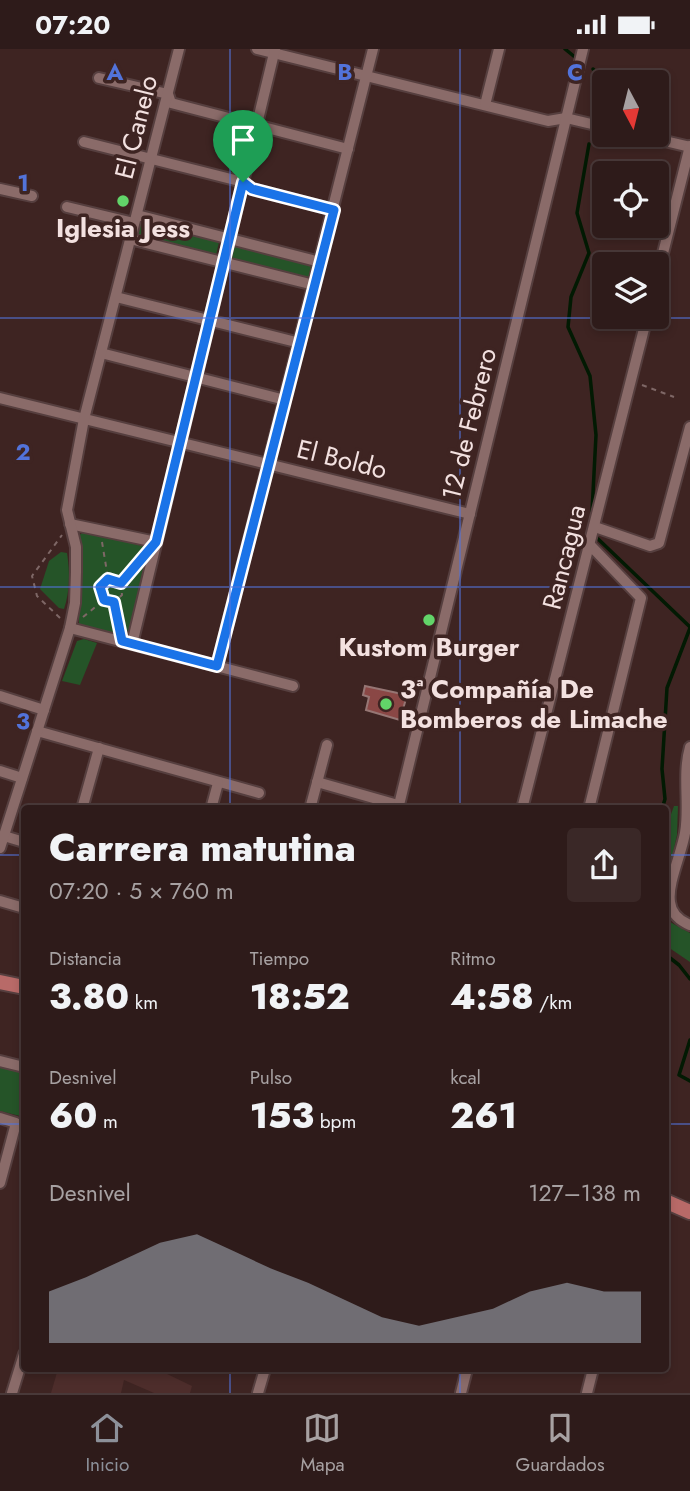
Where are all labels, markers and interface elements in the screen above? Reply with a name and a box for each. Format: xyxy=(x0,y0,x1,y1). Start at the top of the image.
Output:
text: 07:20 xyxy=(35,6,111,44)
text: A xyxy=(106,55,124,89)
text: B xyxy=(337,55,353,89)
text: C xyxy=(567,55,583,89)
north arrow xyxy=(592,70,668,147)
map controls xyxy=(592,70,669,329)
street label: El Canelo xyxy=(105,71,167,183)
pin xyxy=(213,110,273,182)
icon: arrive xyxy=(224,121,262,159)
button: locate xyxy=(592,161,669,238)
text: 1 xyxy=(17,166,29,200)
marker: Iglesia Jess xyxy=(115,193,131,209)
place label: Iglesia Jess xyxy=(56,209,190,247)
button: layers xyxy=(592,252,669,329)
street label: 12 de Febrero xyxy=(432,344,506,504)
street label: El Boldo xyxy=(293,429,391,489)
text: 2 xyxy=(15,435,31,469)
street label: Rancagua xyxy=(533,501,595,613)
marker: Kustom Burger xyxy=(421,612,437,628)
place label: Kustom Burger xyxy=(339,628,520,666)
place label: 3ª Compañía De Bomberos de Limache xyxy=(400,670,668,738)
marker: 3ª Compañía De Bomberos de Limache xyxy=(378,696,394,712)
text: 3 xyxy=(16,704,30,738)
text: Carrera matutina xyxy=(49,820,356,875)
button: share xyxy=(567,828,641,902)
text: 07:20 · 5 × 760 m xyxy=(49,874,234,908)
text: Distancia xyxy=(49,945,121,972)
text: Tiempo xyxy=(250,945,309,972)
text: Ritmo xyxy=(450,945,496,972)
text: 3.80 xyxy=(49,972,129,1022)
text: 18:52 xyxy=(250,972,350,1022)
text: 4:58 xyxy=(450,972,534,1022)
text: km xyxy=(129,989,158,1016)
text: /km xyxy=(534,989,572,1016)
text: Desnivel xyxy=(49,1064,117,1091)
text: Pulso xyxy=(250,1064,292,1091)
text: kcal xyxy=(450,1064,481,1091)
text: 60 xyxy=(49,1091,97,1141)
text: 153 xyxy=(250,1091,314,1141)
text: 261 xyxy=(450,1091,517,1141)
text: m xyxy=(97,1108,118,1135)
text: bpm xyxy=(314,1108,356,1135)
text: Desnivel xyxy=(49,1176,131,1210)
text: 127–138 m xyxy=(528,1176,641,1210)
tab: Inicio xyxy=(85,1409,129,1478)
tab: Mapa xyxy=(300,1409,345,1478)
tab: Guardados xyxy=(515,1409,605,1478)

